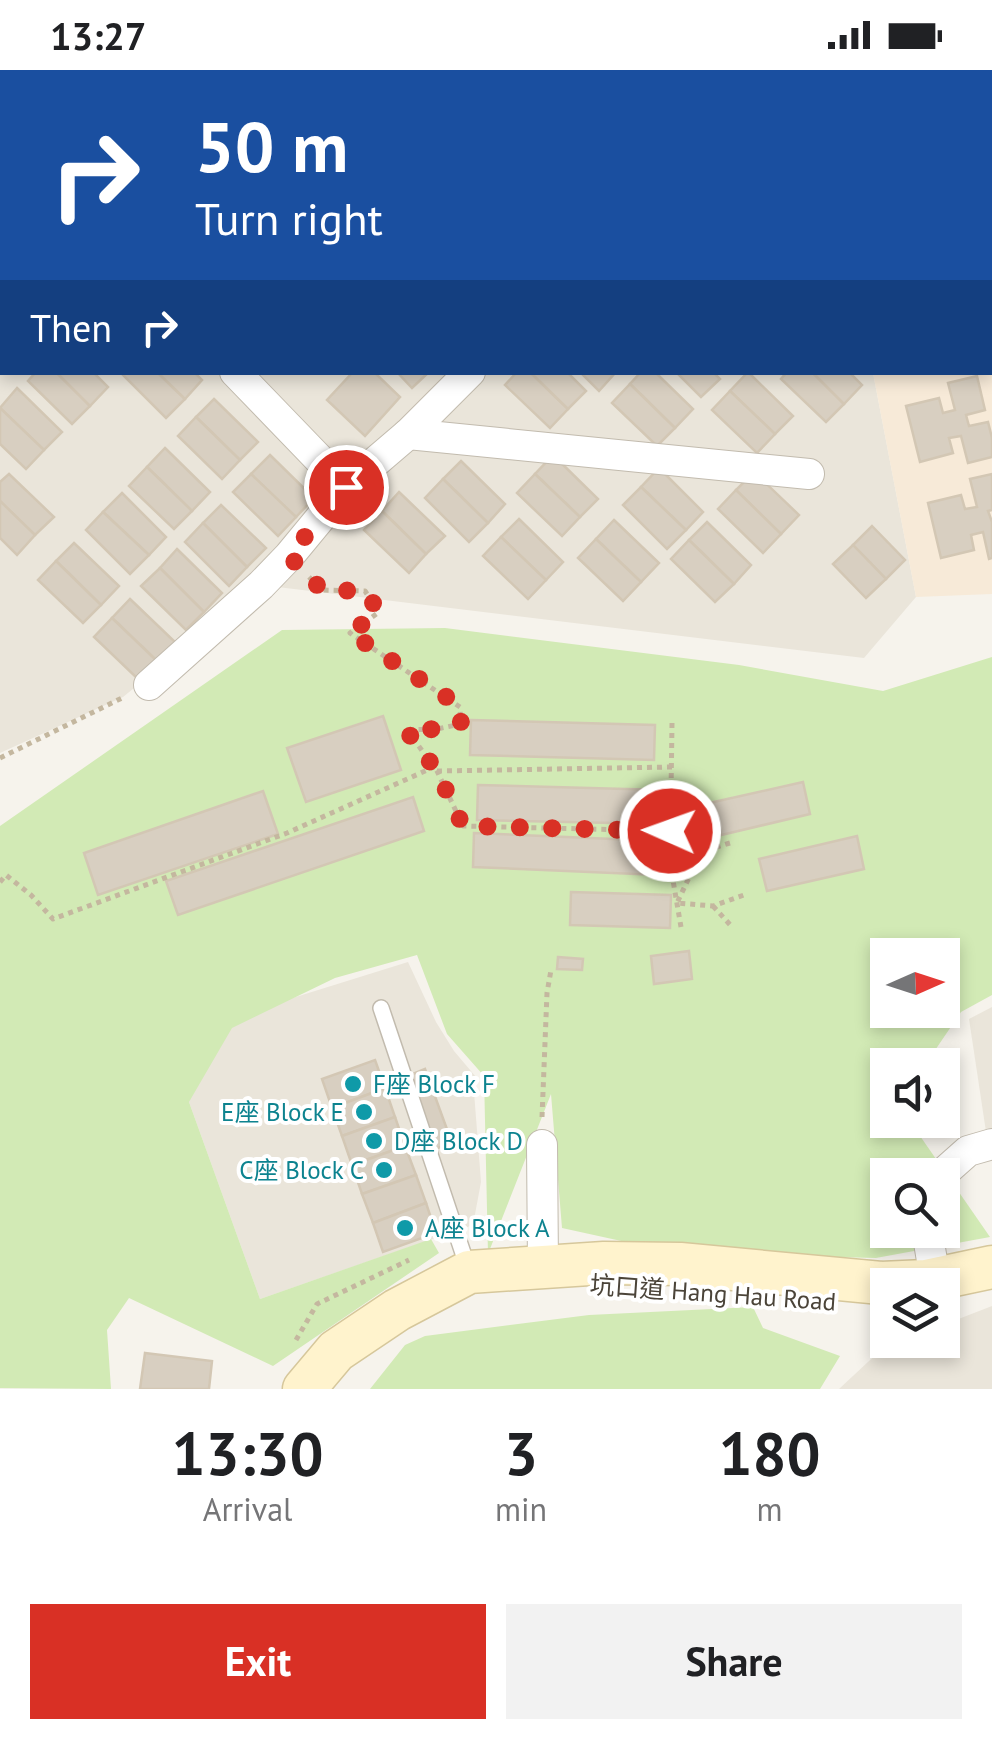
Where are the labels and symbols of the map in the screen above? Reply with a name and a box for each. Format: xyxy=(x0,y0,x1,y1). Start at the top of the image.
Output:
pin xyxy=(304,445,389,530)
position arrow xyxy=(618,779,722,883)
north arrow xyxy=(870,938,960,1028)
place label: F座 Block F xyxy=(373,1068,495,1100)
marker: F座 Block F xyxy=(342,1073,364,1095)
place label: E座 Block E xyxy=(221,1096,344,1128)
marker: E座 Block E xyxy=(353,1101,375,1123)
place label: D座 Block D xyxy=(394,1125,523,1157)
marker: D座 Block D xyxy=(363,1130,385,1152)
place label: C座 Block C xyxy=(239,1154,364,1186)
marker: C座 Block C xyxy=(373,1159,395,1181)
place label: A座 Block A xyxy=(425,1212,550,1244)
marker: A座 Block A xyxy=(394,1217,416,1239)
street label: 坑口道 Hang Hau Road xyxy=(589,1268,837,1318)

